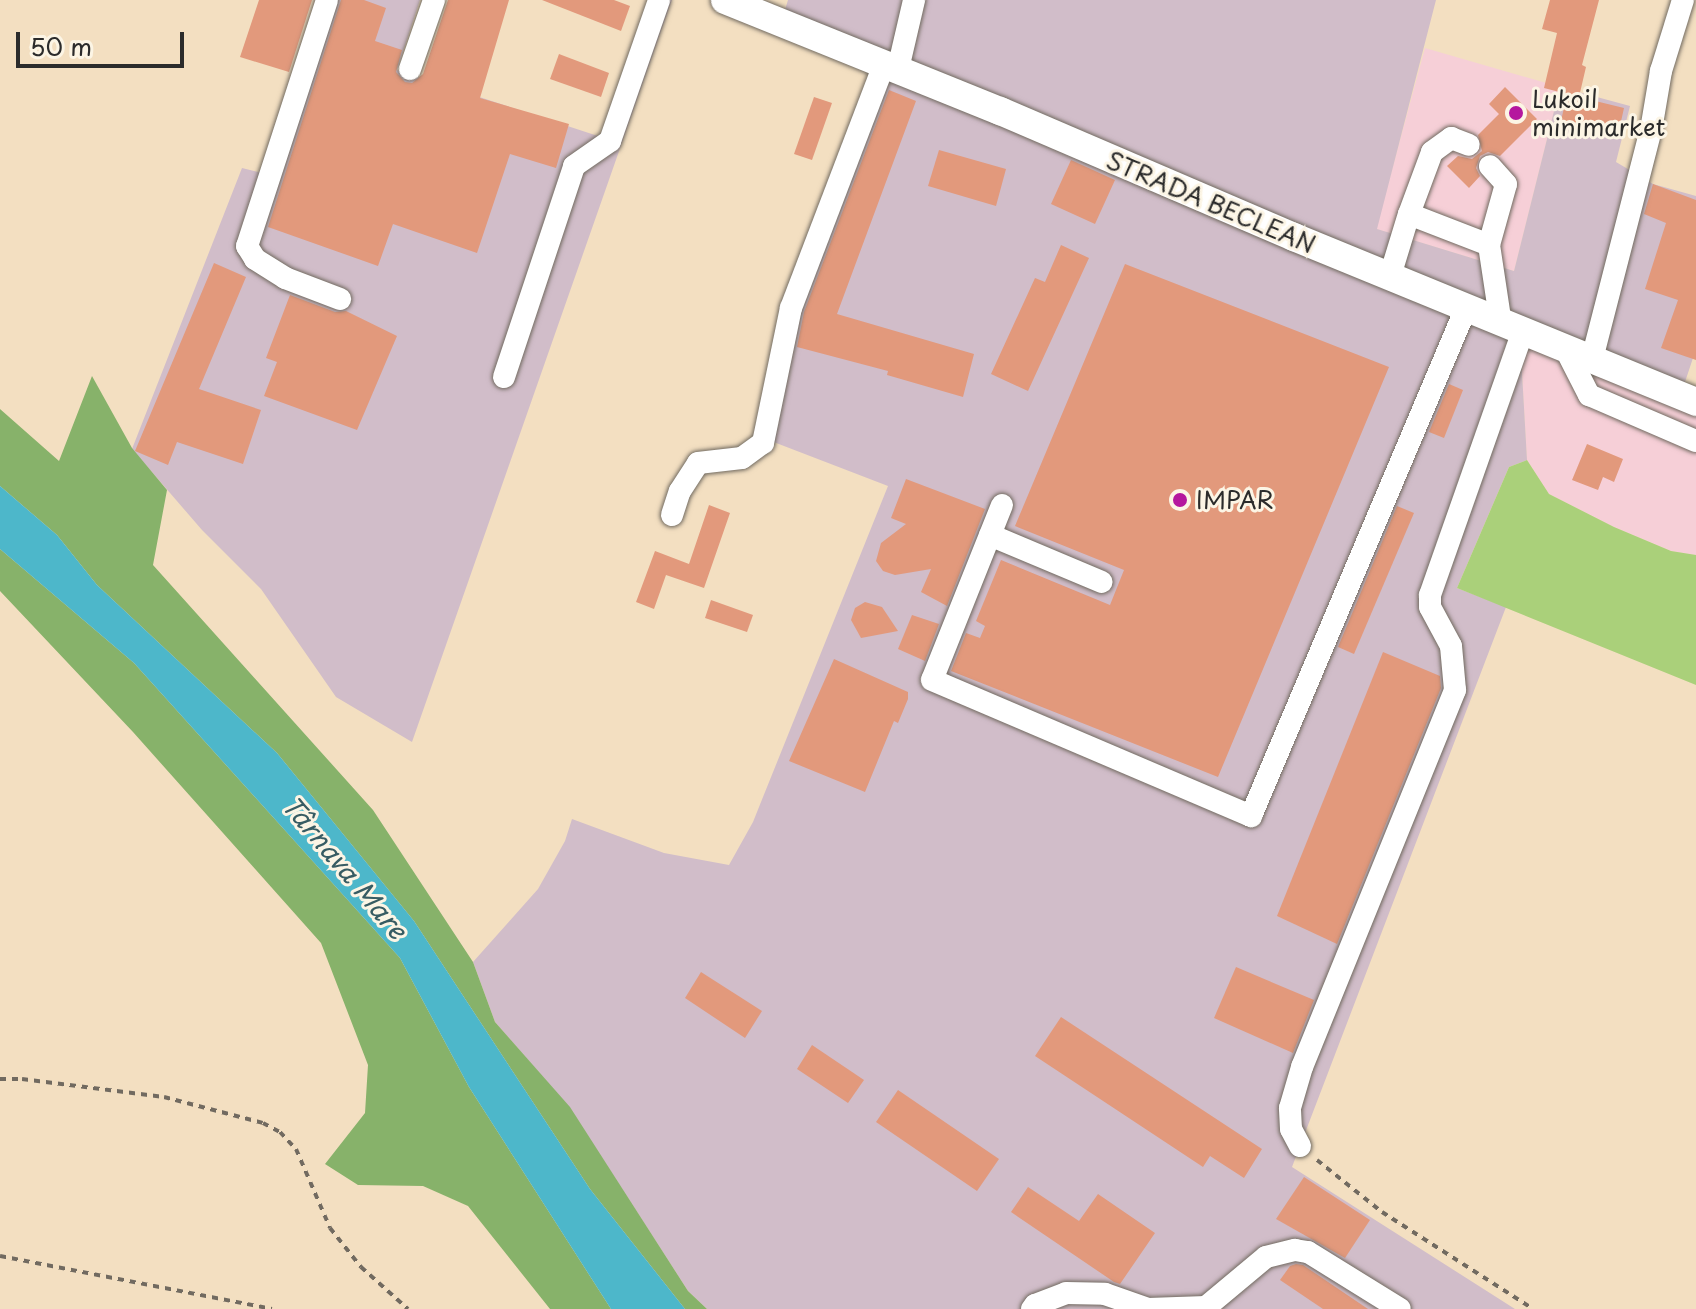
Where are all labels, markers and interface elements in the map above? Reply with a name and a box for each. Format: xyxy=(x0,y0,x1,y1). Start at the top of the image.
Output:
scale bar xyxy=(20,16,188,66)
text: 50 m xyxy=(30,28,92,64)
place label: Lukoil minimarket xyxy=(1532,85,1665,141)
marker: Lukoil minimarket xyxy=(1507,104,1525,122)
street label: STRADA BECLEAN xyxy=(1101,145,1321,259)
place label: IMPAR xyxy=(1196,486,1274,514)
marker: IMPAR xyxy=(1171,491,1189,509)
water label: Târnava Mare xyxy=(276,789,414,945)

